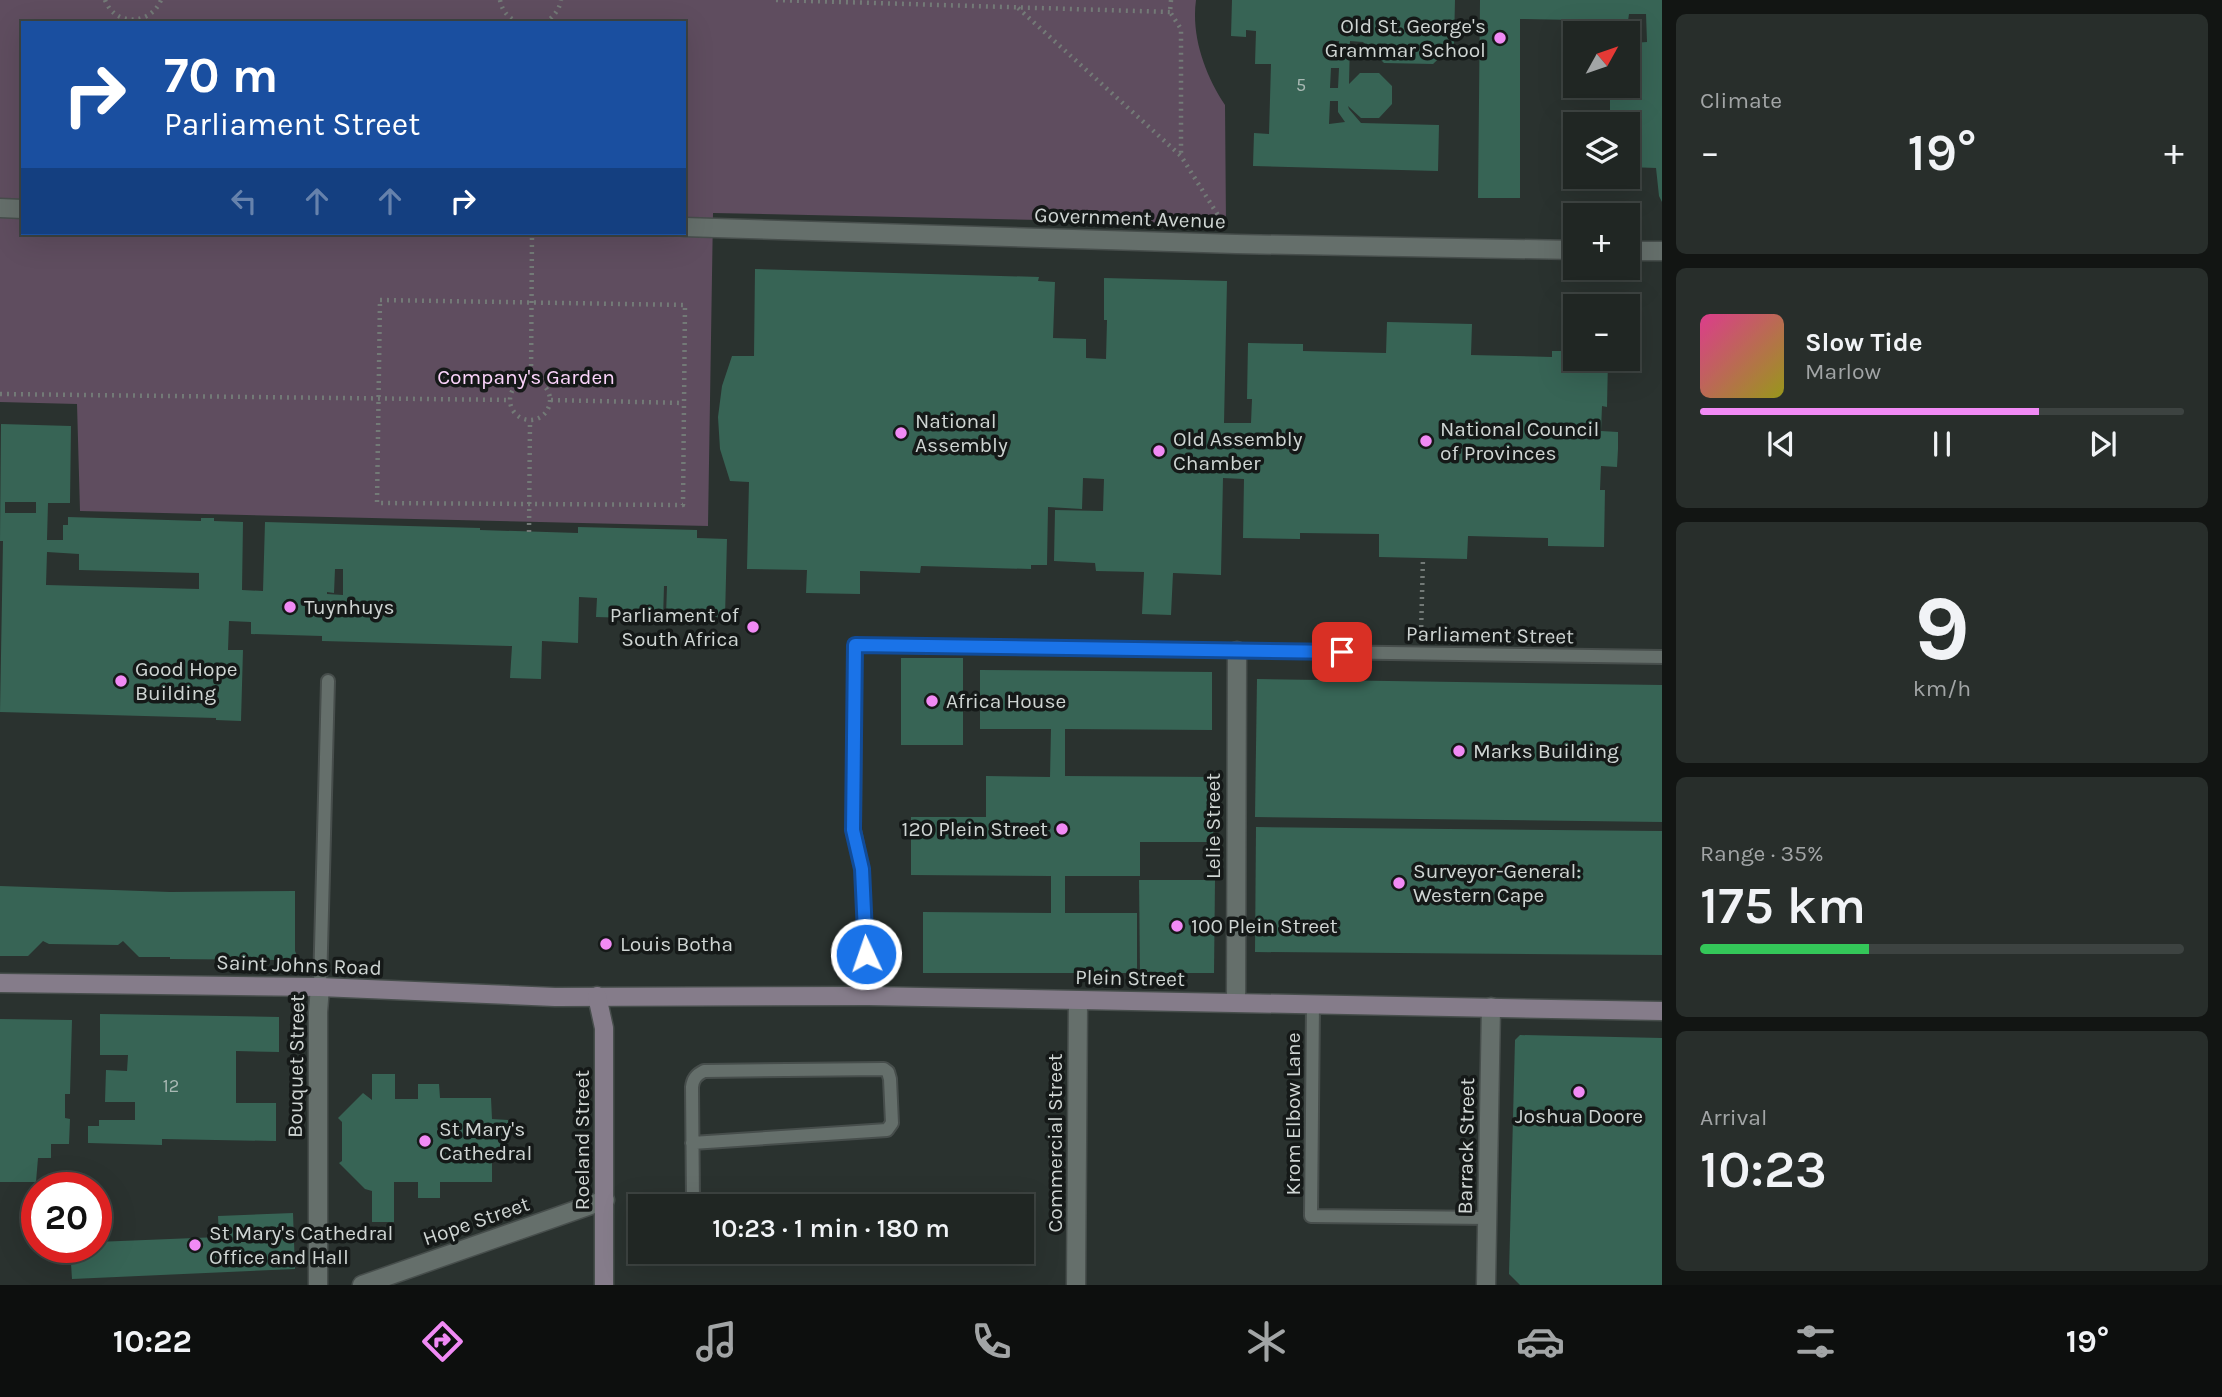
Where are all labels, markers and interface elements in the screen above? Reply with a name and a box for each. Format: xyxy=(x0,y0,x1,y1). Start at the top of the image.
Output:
place label: Old St. George's Grammar School xyxy=(1325,14,1486,62)
north arrow xyxy=(1563,21,1640,98)
map controls xyxy=(1563,21,1640,371)
marker: Old St. George's Grammar School xyxy=(1492,30,1508,46)
text: 70 m xyxy=(164,47,278,104)
icon: right xyxy=(49,49,140,140)
house number: 5 xyxy=(1296,74,1306,96)
text: Climate xyxy=(1700,87,1782,114)
text: Parliament Street xyxy=(164,106,420,143)
button: layers xyxy=(1563,112,1640,189)
text: 19° xyxy=(1908,122,1976,183)
text: − xyxy=(1700,130,1720,175)
text: + xyxy=(2164,130,2184,175)
icon: left xyxy=(225,182,263,220)
icon: ahead xyxy=(298,182,336,220)
icon: ahead xyxy=(371,182,409,220)
icon: right xyxy=(444,182,482,220)
street label: Government Avenue xyxy=(1034,203,1226,233)
button: + xyxy=(1563,203,1640,280)
button: − xyxy=(1563,294,1640,371)
text: Slow Tide xyxy=(1805,327,1923,358)
text: Marlow xyxy=(1805,358,1881,385)
park label: Company's Garden xyxy=(437,365,615,389)
place label: National Assembly xyxy=(915,409,1008,457)
place label: National Council of Provinces xyxy=(1440,417,1599,465)
marker: National Assembly xyxy=(893,425,909,441)
icon: previous xyxy=(1762,425,1800,463)
icon: pause xyxy=(1923,425,1961,463)
icon: next xyxy=(2084,425,2122,463)
place label: Old Assembly Chamber xyxy=(1173,427,1303,475)
marker: National Council of Provinces xyxy=(1418,433,1434,449)
marker: Old Assembly Chamber xyxy=(1151,443,1167,459)
text: 9 xyxy=(1914,576,1970,682)
place label: Tuynhuys xyxy=(304,595,394,619)
marker: Tuynhuys xyxy=(282,599,298,615)
place label: Parliament of South Africa xyxy=(610,603,740,651)
marker: Parliament of South Africa xyxy=(745,619,761,635)
pin xyxy=(1312,622,1372,682)
street label: Parliament Street xyxy=(1406,622,1574,648)
icon: arrive xyxy=(1323,633,1361,671)
place label: Good Hope Building xyxy=(135,657,237,705)
marker: Good Hope Building xyxy=(113,673,129,689)
text: km/h xyxy=(1913,675,1971,702)
place label: Africa House xyxy=(946,689,1066,713)
marker: Africa House xyxy=(924,693,940,709)
place label: Marks Building xyxy=(1473,739,1619,763)
marker: Marks Building xyxy=(1451,743,1467,759)
street label: Lelie Street xyxy=(1201,773,1225,879)
place label: 120 Plein Street xyxy=(902,817,1048,841)
marker: 120 Plein Street xyxy=(1054,821,1070,837)
text: Range · 35% xyxy=(1700,840,1824,867)
place label: Surveyor-General: Western Cape xyxy=(1413,859,1581,907)
marker: Surveyor-General: Western Cape xyxy=(1391,875,1407,891)
text: 175 km xyxy=(1700,875,1866,936)
place label: 100 Plein Street xyxy=(1191,914,1338,938)
position arrow xyxy=(829,917,903,991)
marker: 100 Plein Street xyxy=(1169,918,1185,934)
place label: Louis Botha xyxy=(620,932,733,956)
marker: Louis Botha xyxy=(598,936,614,952)
street label: Saint Johns Road xyxy=(216,950,382,980)
street label: Plein Street xyxy=(1075,965,1185,991)
street label: Bouquet Street xyxy=(283,994,309,1138)
street label: Krom Elbow Lane xyxy=(1281,1032,1305,1196)
street label: Commercial Street xyxy=(1043,1053,1067,1233)
street label: Roeland Street xyxy=(570,1070,594,1210)
house number: 12 xyxy=(163,1075,179,1097)
street label: Barrack Street xyxy=(1453,1077,1479,1215)
marker: Joshua Doore xyxy=(1571,1084,1587,1100)
place label: Joshua Doore xyxy=(1515,1104,1643,1128)
text: Arrival xyxy=(1700,1104,1767,1131)
place label: St Mary's Cathedral xyxy=(439,1117,532,1165)
marker: St Mary's Cathedral xyxy=(417,1133,433,1149)
text: 10:23 xyxy=(1700,1139,1827,1200)
speed limit sign: 20 xyxy=(21,1172,112,1263)
street label: Hope Street xyxy=(420,1192,533,1250)
text: 10:23 · 1 min · 180 m xyxy=(712,1213,950,1244)
place label: St Mary's Cathedral Office and Hall xyxy=(209,1221,393,1269)
marker: St Mary's Cathedral Office and Hall xyxy=(187,1237,203,1253)
icon: directions xyxy=(418,1317,467,1366)
icon: music xyxy=(692,1317,741,1366)
icon: phone xyxy=(967,1317,1016,1366)
icon: climate xyxy=(1242,1317,1291,1366)
icon: car xyxy=(1516,1317,1565,1366)
icon: filters xyxy=(1791,1317,1840,1366)
text: 10:22 xyxy=(113,1323,192,1360)
text: 19° xyxy=(2066,1323,2109,1360)

